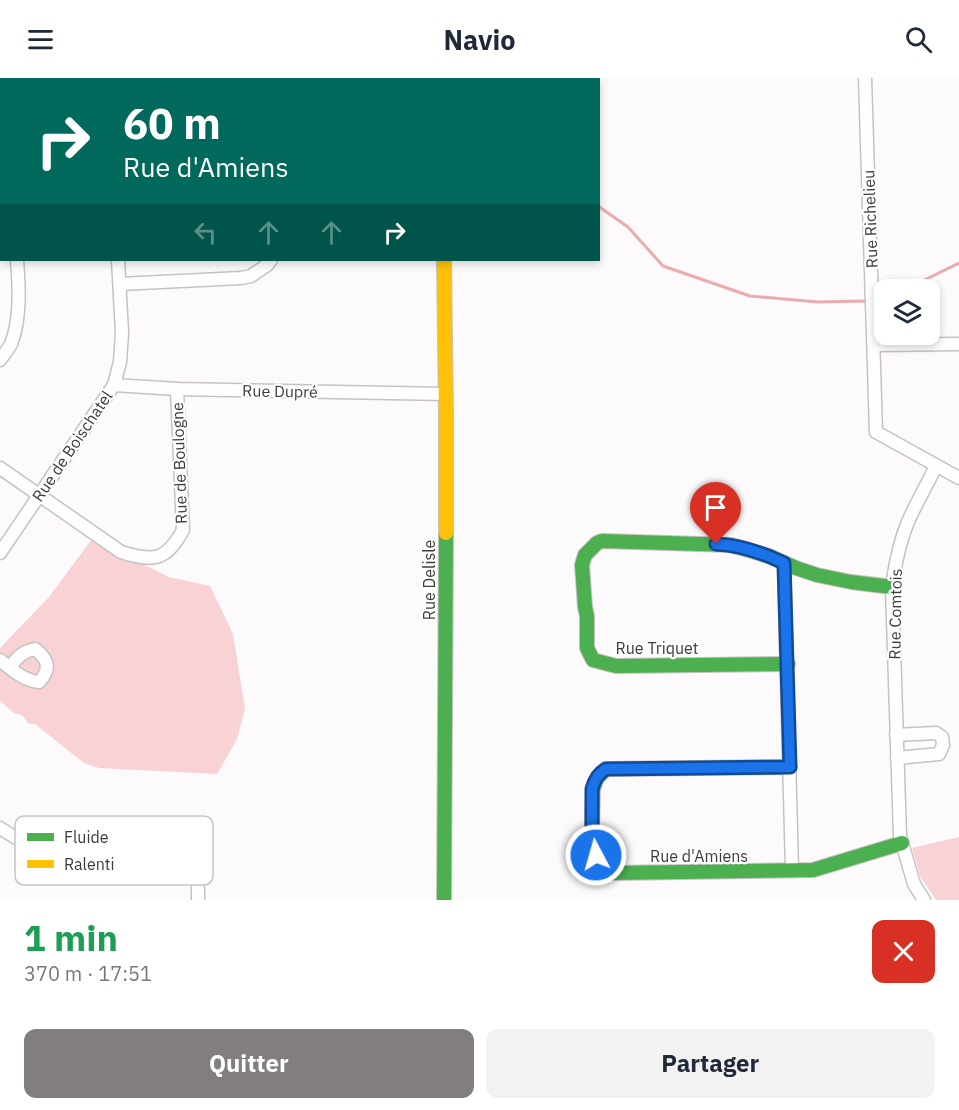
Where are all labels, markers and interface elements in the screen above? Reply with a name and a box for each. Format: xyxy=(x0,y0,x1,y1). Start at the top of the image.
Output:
text: Navio xyxy=(443,22,516,57)
icon: menu xyxy=(24,23,57,56)
icon: search xyxy=(902,23,935,56)
text: 60 m xyxy=(123,96,221,151)
icon: right xyxy=(24,102,102,180)
text: Rue d'Amiens xyxy=(123,149,289,184)
street label: Rue Richelieu xyxy=(858,170,882,268)
icon: left xyxy=(189,216,222,249)
icon: ahead xyxy=(252,216,285,249)
icon: ahead xyxy=(315,216,348,249)
icon: right xyxy=(378,216,411,249)
map controls xyxy=(874,279,940,345)
button: layers xyxy=(874,279,940,345)
street label: Rue Dupré xyxy=(242,380,318,402)
street label: Rue de Boischatel xyxy=(28,387,116,505)
street label: Rue de Boulogne xyxy=(167,402,191,524)
pin xyxy=(690,482,741,544)
icon: arrive xyxy=(699,491,732,524)
street label: Rue Delisle xyxy=(419,539,439,620)
street label: Rue Comtois xyxy=(884,568,906,660)
street label: Rue Triquet xyxy=(616,638,698,658)
legend xyxy=(15,816,213,885)
position arrow xyxy=(564,823,628,887)
text: Fluide xyxy=(64,827,109,847)
street label: Rue d'Amiens xyxy=(650,846,748,866)
text: Ralenti xyxy=(64,854,114,874)
text: 1 min xyxy=(24,914,118,961)
button: close xyxy=(872,920,935,983)
text: 370 m · 17:51 xyxy=(24,960,152,987)
button: Quitter xyxy=(24,1029,474,1098)
button: Partager xyxy=(486,1029,935,1098)

